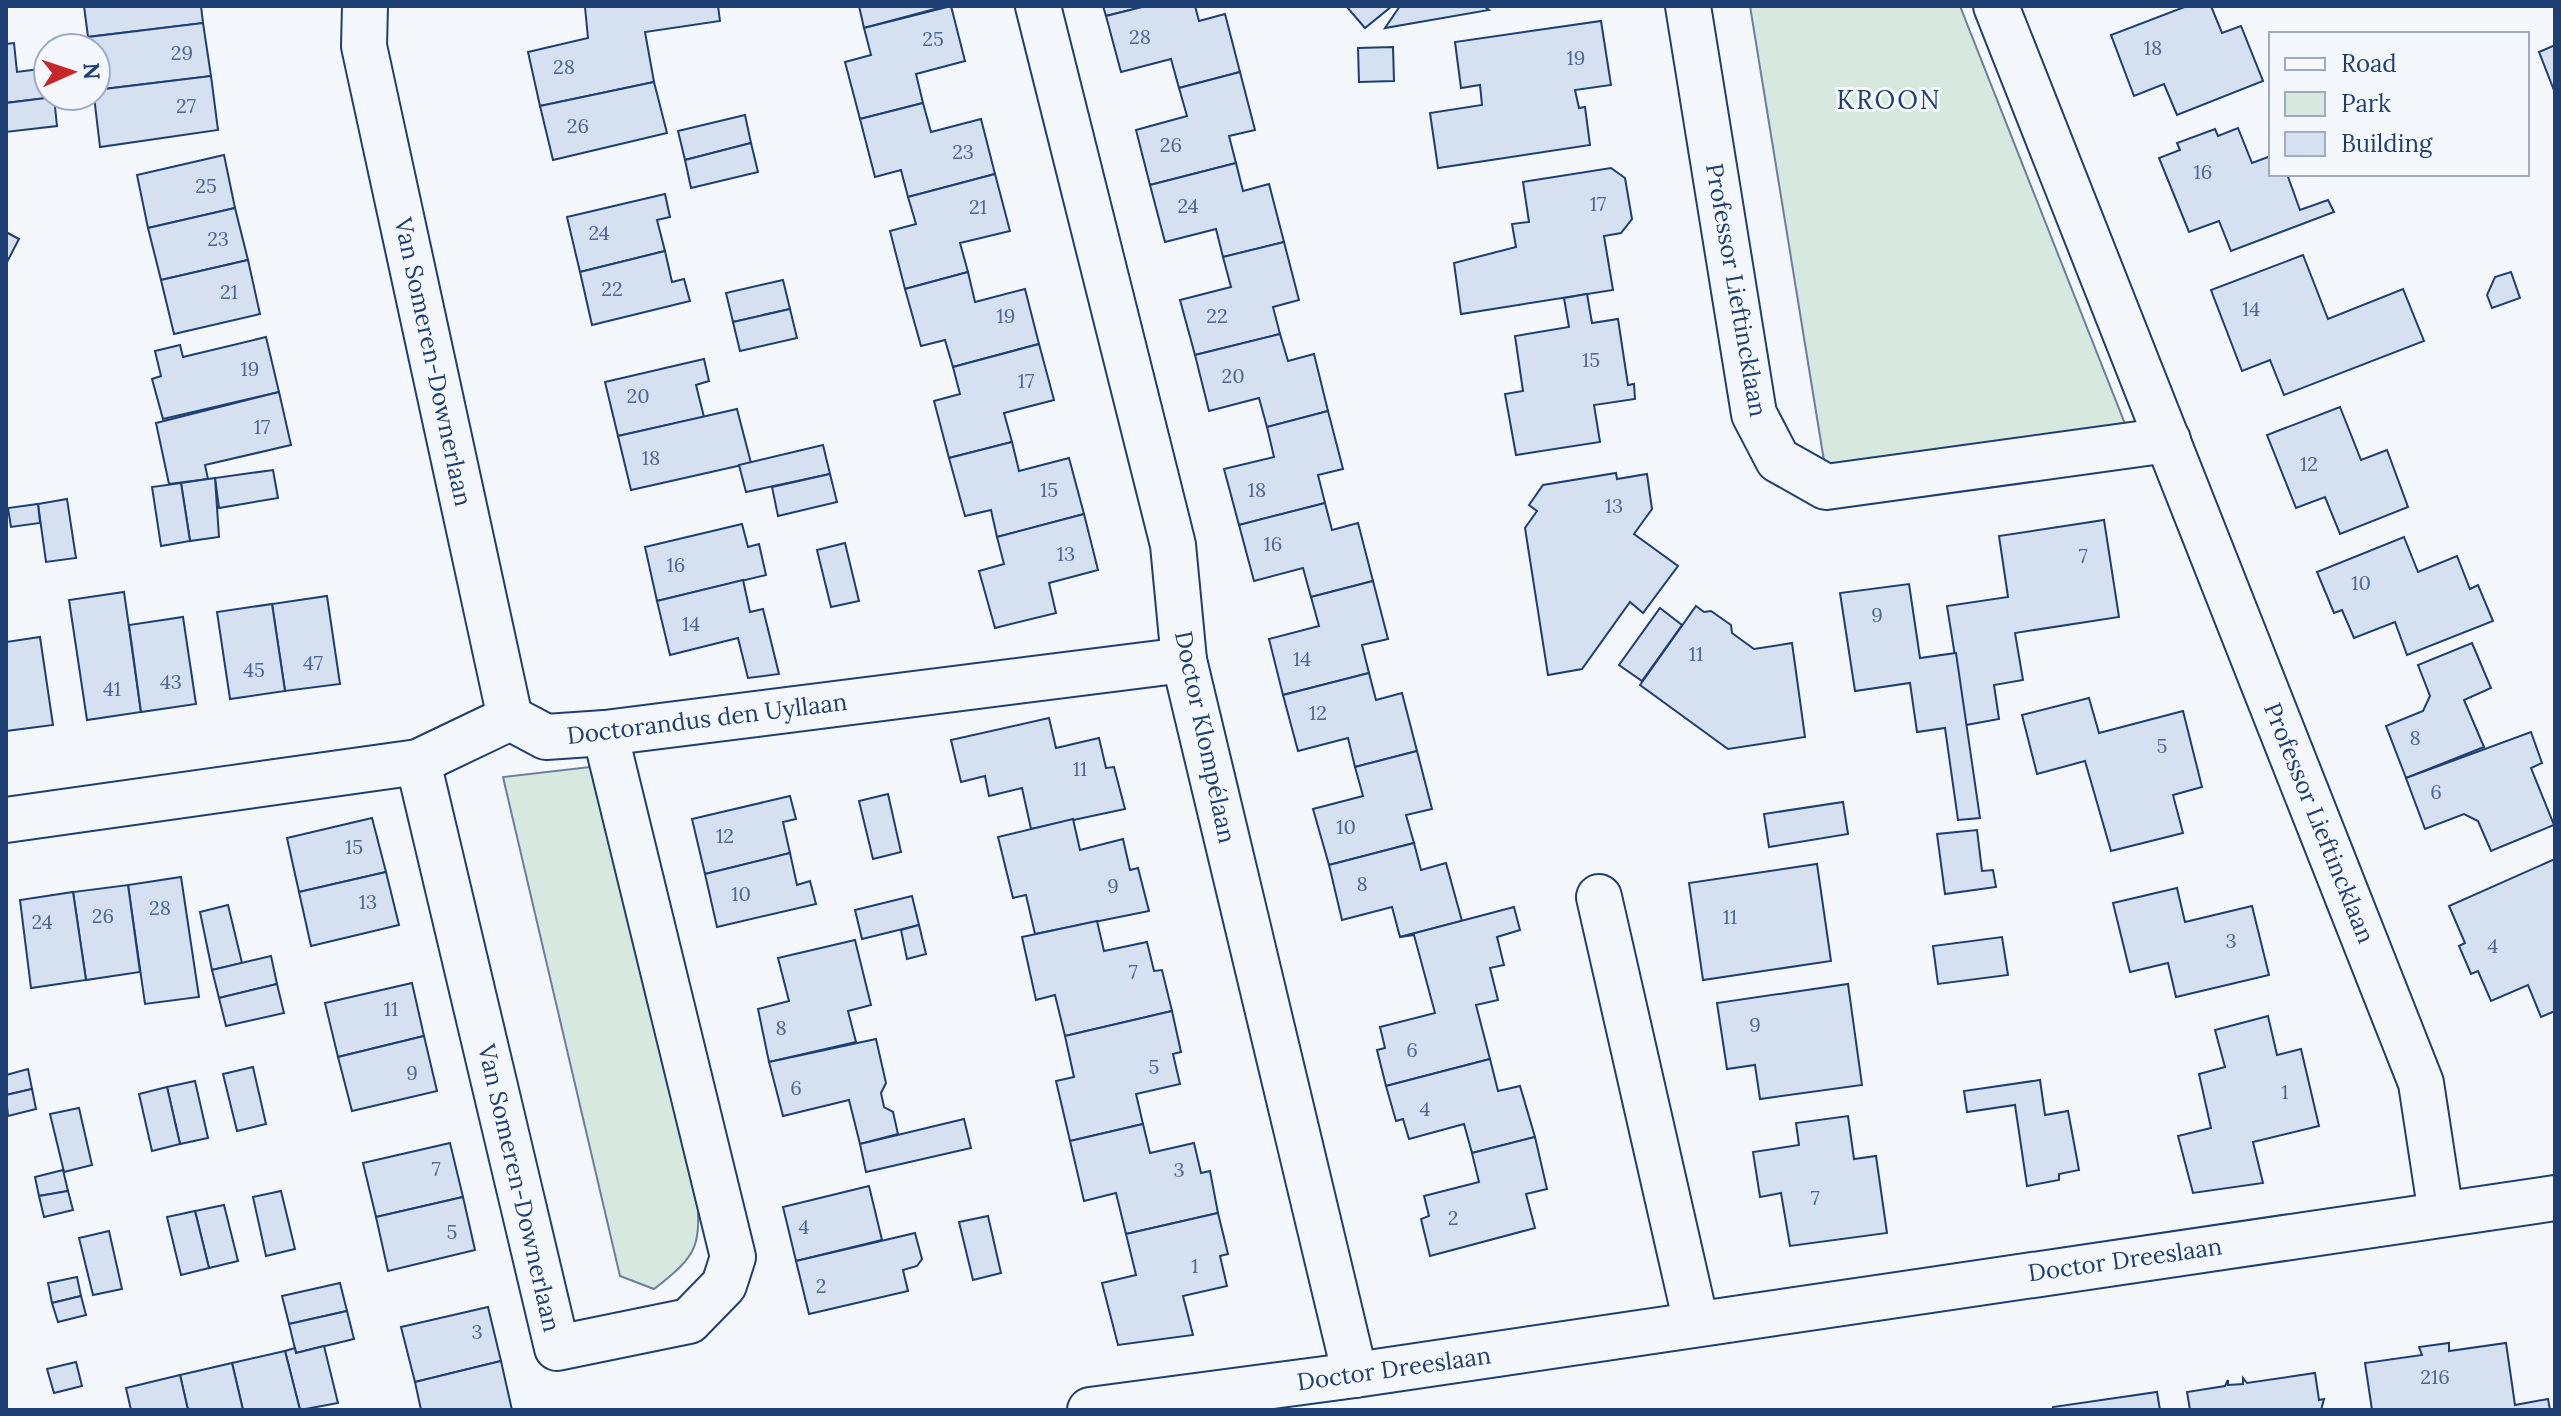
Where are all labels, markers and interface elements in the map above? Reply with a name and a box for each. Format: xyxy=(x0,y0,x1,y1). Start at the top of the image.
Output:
house number: 28 xyxy=(1129,24,1151,49)
house number: 25 xyxy=(922,26,944,51)
north arrow xyxy=(32,32,112,112)
legend xyxy=(2269,32,2529,176)
house number: 18 xyxy=(2144,35,2162,60)
house number: 29 xyxy=(171,40,193,65)
house number: 19 xyxy=(1567,45,1585,70)
text: Road xyxy=(2341,48,2397,79)
house number: 28 xyxy=(553,54,575,79)
text: N xyxy=(78,62,106,80)
district label: KROON xyxy=(1837,83,1941,116)
text: Park xyxy=(2341,88,2391,119)
house number: 27 xyxy=(176,93,196,118)
house number: 26 xyxy=(567,113,589,138)
text: Building xyxy=(2341,128,2433,159)
house number: 26 xyxy=(1160,132,1182,157)
house number: 23 xyxy=(952,139,974,164)
house number: 16 xyxy=(2194,159,2212,184)
street label: Professor Lieftincklaan xyxy=(1699,161,1774,419)
house number: 25 xyxy=(195,173,217,198)
house number: 17 xyxy=(1590,191,1606,216)
house number: 24 xyxy=(1177,193,1199,218)
house number: 21 xyxy=(969,194,987,219)
street label: Van Someren-Downerlaan xyxy=(388,214,479,509)
house number: 24 xyxy=(588,220,610,245)
house number: 23 xyxy=(207,226,229,251)
house number: 22 xyxy=(601,276,623,301)
house number: 21 xyxy=(220,279,238,304)
house number: 14 xyxy=(2242,296,2260,321)
house number: 19 xyxy=(997,303,1015,328)
house number: 22 xyxy=(1206,303,1228,328)
house number: 15 xyxy=(1582,347,1600,372)
house number: 19 xyxy=(241,356,259,381)
house number: 20 xyxy=(1221,363,1245,388)
house number: 17 xyxy=(1018,368,1034,393)
house number: 20 xyxy=(626,383,650,408)
house number: 17 xyxy=(254,414,270,439)
house number: 18 xyxy=(642,445,660,470)
house number: 12 xyxy=(2300,451,2318,476)
house number: 15 xyxy=(1040,477,1058,502)
house number: 18 xyxy=(1248,477,1266,502)
house number: 13 xyxy=(1605,493,1623,518)
house number: 16 xyxy=(1264,531,1282,556)
house number: 13 xyxy=(1057,541,1075,566)
house number: 7 xyxy=(2078,543,2088,568)
house number: 16 xyxy=(667,552,685,577)
house number: 10 xyxy=(2351,570,2371,595)
house number: 9 xyxy=(1871,602,1883,627)
house number: 14 xyxy=(682,611,700,636)
street label: Doctor Klompélaan xyxy=(1168,628,1243,846)
house number: 11 xyxy=(1689,641,1703,666)
house number: 14 xyxy=(1293,646,1311,671)
house number: 47 xyxy=(303,650,323,675)
house number: 45 xyxy=(243,657,265,682)
house number: 43 xyxy=(160,669,182,694)
house number: 41 xyxy=(103,676,121,701)
street label: Doctorandus den Uyllaan xyxy=(565,686,849,751)
street label: Professor Lieftincklaan xyxy=(2257,698,2382,948)
house number: 12 xyxy=(1309,700,1327,725)
house number: 8 xyxy=(2409,725,2421,750)
house number: 5 xyxy=(2157,733,2167,758)
house number: 11 xyxy=(1073,756,1087,781)
house number: 6 xyxy=(2430,779,2442,804)
house number: 10 xyxy=(1336,814,1356,839)
house number: 12 xyxy=(716,823,734,848)
house number: 15 xyxy=(345,834,363,859)
house number: 8 xyxy=(1356,871,1368,896)
house number: 9 xyxy=(1107,873,1119,898)
house number: 10 xyxy=(731,881,751,906)
house number: 13 xyxy=(359,889,377,914)
house number: 28 xyxy=(149,895,171,920)
house number: 26 xyxy=(92,903,114,928)
house number: 11 xyxy=(1723,904,1737,929)
house number: 24 xyxy=(31,909,53,934)
house number: 3 xyxy=(2225,928,2237,953)
house number: 4 xyxy=(2488,933,2499,958)
house number: 7 xyxy=(1128,959,1138,984)
house number: 11 xyxy=(384,996,398,1021)
house number: 9 xyxy=(1749,1012,1761,1037)
house number: 8 xyxy=(775,1015,787,1040)
house number: 6 xyxy=(1406,1037,1418,1062)
street label: Van Someren-Downerlaan xyxy=(471,1040,568,1335)
house number: 5 xyxy=(1149,1054,1159,1079)
house number: 9 xyxy=(406,1060,418,1085)
house number: 6 xyxy=(790,1075,802,1100)
house number: 1 xyxy=(2281,1079,2289,1104)
house number: 4 xyxy=(1420,1096,1431,1121)
house number: 7 xyxy=(431,1156,441,1181)
house number: 3 xyxy=(1173,1157,1185,1182)
house number: 7 xyxy=(1810,1185,1820,1210)
house number: 2 xyxy=(1448,1205,1458,1230)
house number: 4 xyxy=(799,1214,810,1239)
house number: 5 xyxy=(447,1219,457,1244)
street label: Doctor Dreeslaan xyxy=(2026,1231,2224,1288)
house number: 1 xyxy=(1191,1253,1199,1278)
house number: 2 xyxy=(816,1273,826,1298)
house number: 3 xyxy=(471,1319,483,1344)
street label: Doctor Dreeslaan xyxy=(1295,1340,1493,1397)
house number: 216 xyxy=(2420,1364,2450,1389)

